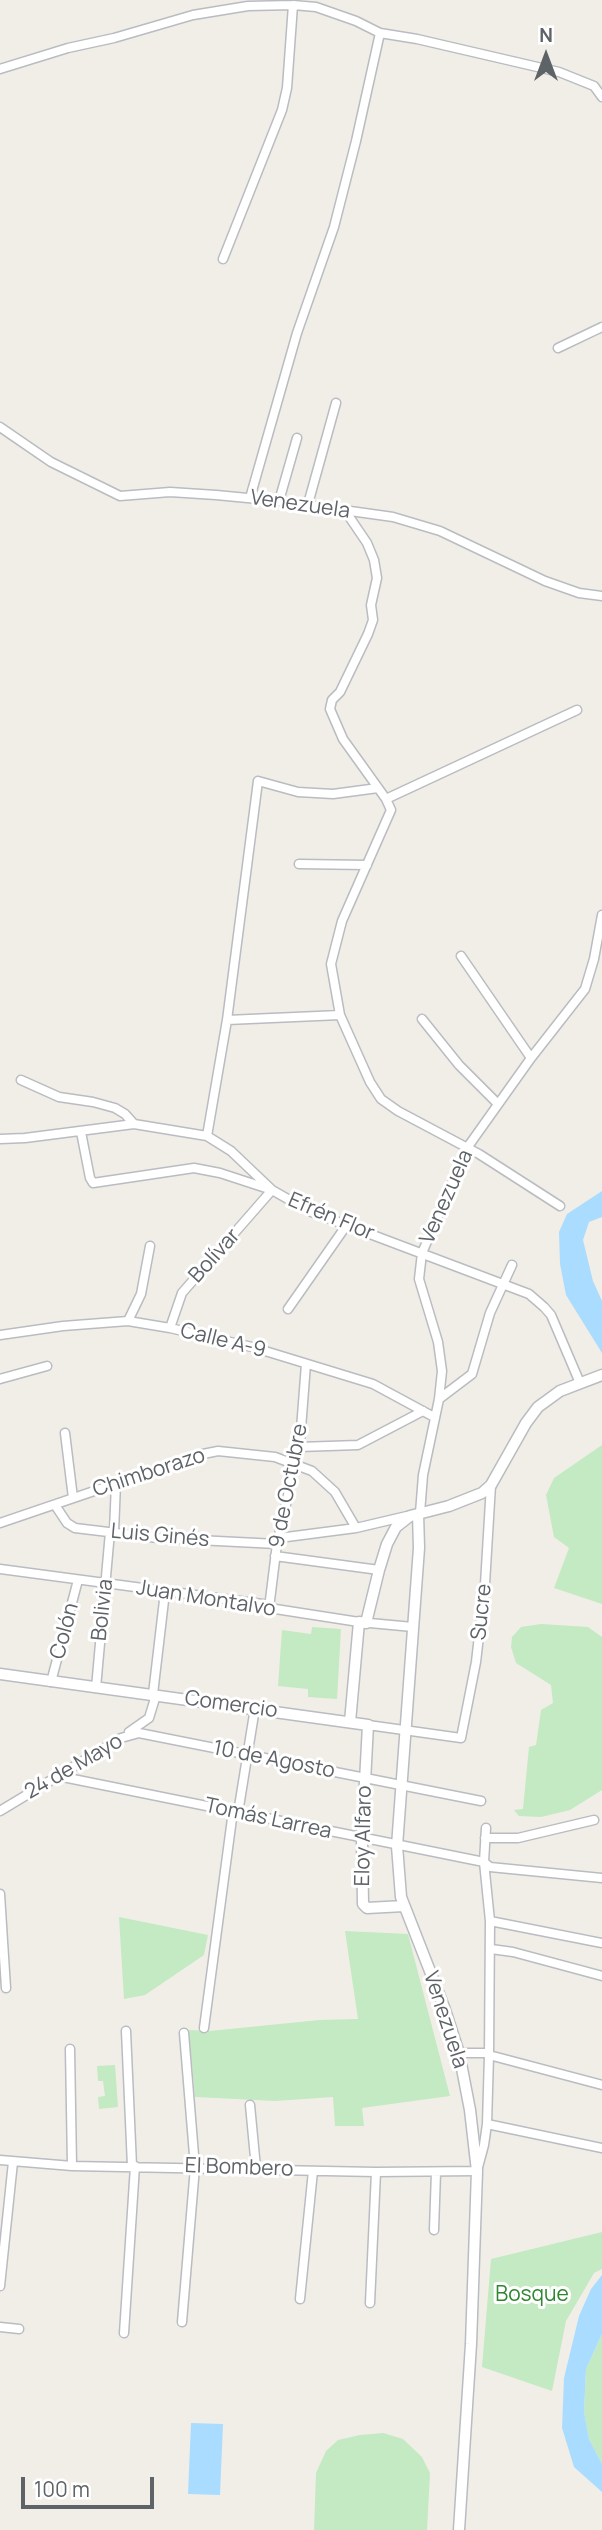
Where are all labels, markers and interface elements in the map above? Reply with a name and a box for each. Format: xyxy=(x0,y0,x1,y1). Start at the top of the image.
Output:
north arrow xyxy=(511,21,581,91)
text: N xyxy=(539,22,553,48)
street label: Venezuela xyxy=(248,486,352,524)
street label: Venezuela xyxy=(415,1146,479,1248)
street label: Efrén Flor xyxy=(284,1188,378,1246)
street label: Bolívar xyxy=(184,1224,246,1288)
street label: Calle A-9 xyxy=(178,1318,268,1364)
street label: 9 de Octubre xyxy=(265,1422,313,1550)
street label: Chimborazo xyxy=(90,1443,208,1503)
street label: Luis Ginés xyxy=(110,1519,210,1553)
street label: Juan Montalvo xyxy=(135,1576,277,1622)
street label: Bolivia xyxy=(87,1578,119,1642)
street label: Sucre xyxy=(467,1582,497,1642)
street label: Colón xyxy=(45,1600,85,1662)
street label: Comercio xyxy=(183,1686,279,1724)
street label: 24 de Mayo xyxy=(21,1729,127,1805)
street label: 10 de Agosto xyxy=(211,1736,337,1784)
street label: Eloy Alfaro xyxy=(351,1785,377,1887)
street label: Tomás Larrea xyxy=(202,1793,334,1845)
street label: Venezuela xyxy=(417,1968,473,2072)
street label: El Bombero xyxy=(184,2154,294,2182)
park label: Bosque xyxy=(495,2282,569,2308)
scale bar xyxy=(24,2464,158,2508)
text: 100 m xyxy=(34,2475,90,2503)

